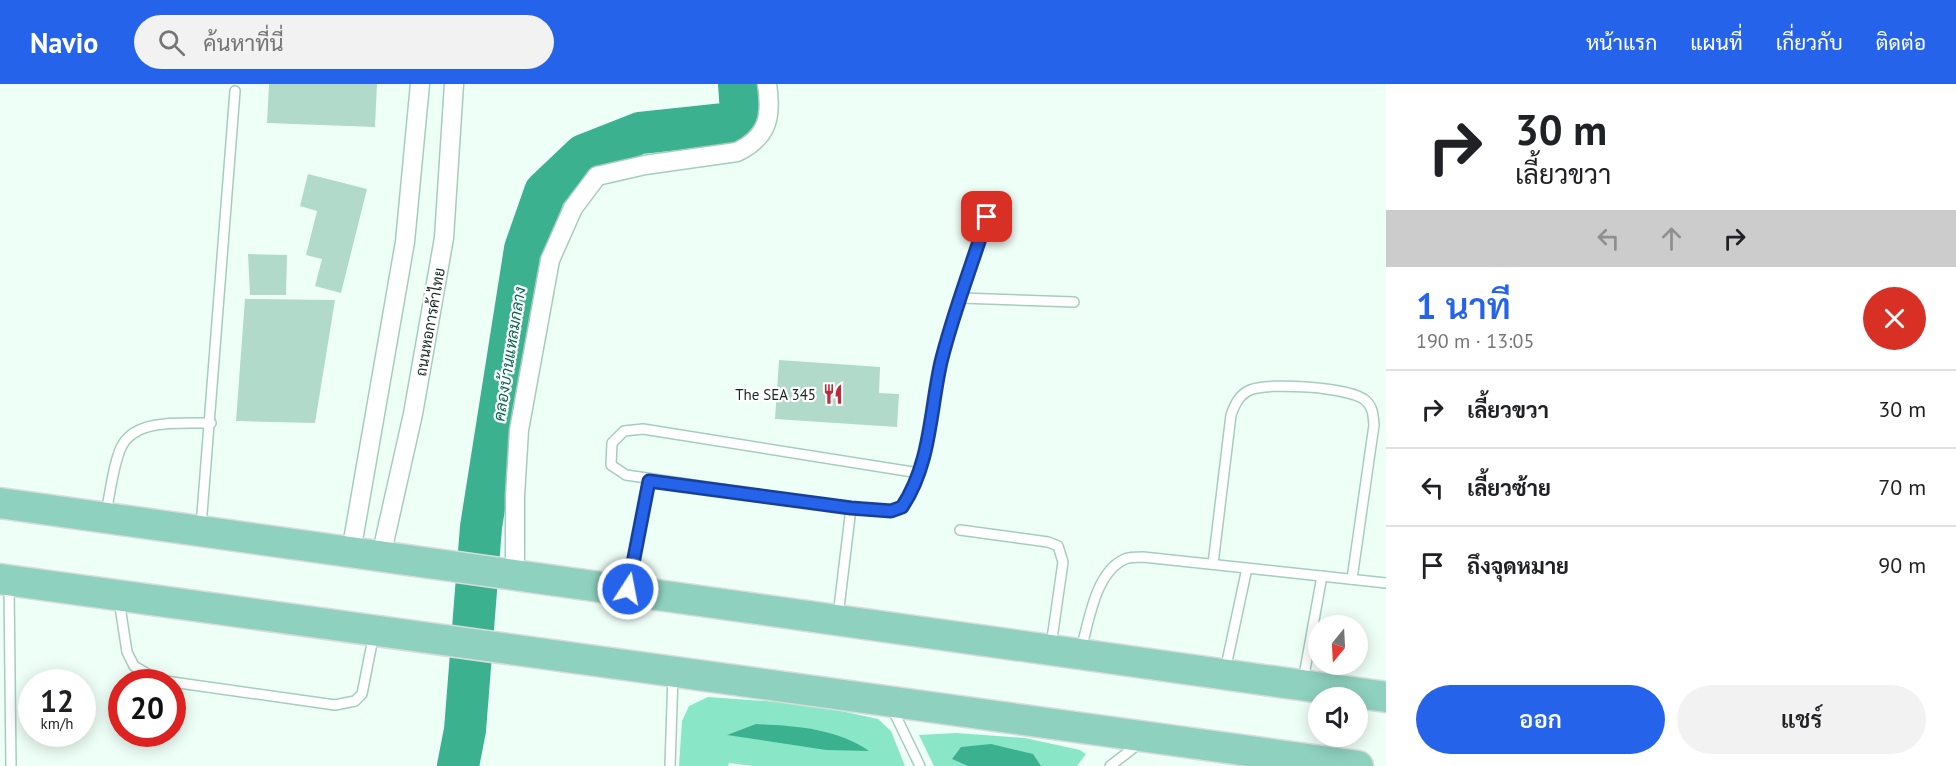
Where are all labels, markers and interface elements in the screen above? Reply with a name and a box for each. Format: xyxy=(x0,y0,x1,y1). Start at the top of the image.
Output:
search box xyxy=(134,15,554,69)
text: Navio xyxy=(30,24,98,61)
icon: search xyxy=(155,26,188,59)
text: ค้นหาที่นี่ xyxy=(203,29,284,57)
text: หน้าแรก xyxy=(1586,29,1657,56)
text: แผนที่ xyxy=(1690,29,1743,56)
text: เกี่ยวกับ xyxy=(1776,29,1843,56)
text: ติดต่อ xyxy=(1876,29,1926,56)
text: 30 m xyxy=(1515,102,1607,157)
icon: right xyxy=(1416,108,1494,186)
text: เลี้ยวขวา xyxy=(1515,157,1611,191)
pin xyxy=(961,191,1012,242)
icon: arrive xyxy=(970,200,1003,233)
icon: left xyxy=(1592,222,1625,255)
icon: ahead xyxy=(1655,222,1688,255)
icon: right xyxy=(1718,222,1751,255)
street label: ถนนหอการค้าไทย xyxy=(411,266,449,378)
text: 1 นาที xyxy=(1416,282,1511,329)
water label: คลองบ้านแหลมกลาง xyxy=(488,285,530,423)
button: close xyxy=(1863,287,1926,350)
text: 190 m · 13:05 xyxy=(1416,328,1534,354)
restaurant icon: The SEA 345 xyxy=(821,382,845,406)
place label: The SEA 345 xyxy=(735,385,816,404)
icon: right xyxy=(1416,393,1449,426)
text: 30 m xyxy=(1878,395,1926,423)
text: เลี้ยวขวา xyxy=(1467,396,1549,424)
icon: left xyxy=(1416,471,1449,504)
text: 70 m xyxy=(1878,473,1926,501)
text: เลี้ยวซ้าย xyxy=(1467,474,1551,502)
icon: arrive xyxy=(1416,549,1449,582)
text: 90 m xyxy=(1878,551,1926,579)
text: ถึงจุดหมาย xyxy=(1467,552,1569,580)
position arrow xyxy=(596,557,660,621)
north arrow xyxy=(1308,615,1368,675)
map controls xyxy=(1308,615,1368,747)
speed limit sign: 20 xyxy=(108,669,186,747)
text: 12 xyxy=(40,681,74,720)
button: ออก xyxy=(1416,685,1665,754)
button: แชร์ xyxy=(1677,685,1926,754)
button: sound xyxy=(1308,687,1368,747)
text: km/h xyxy=(41,714,73,733)

